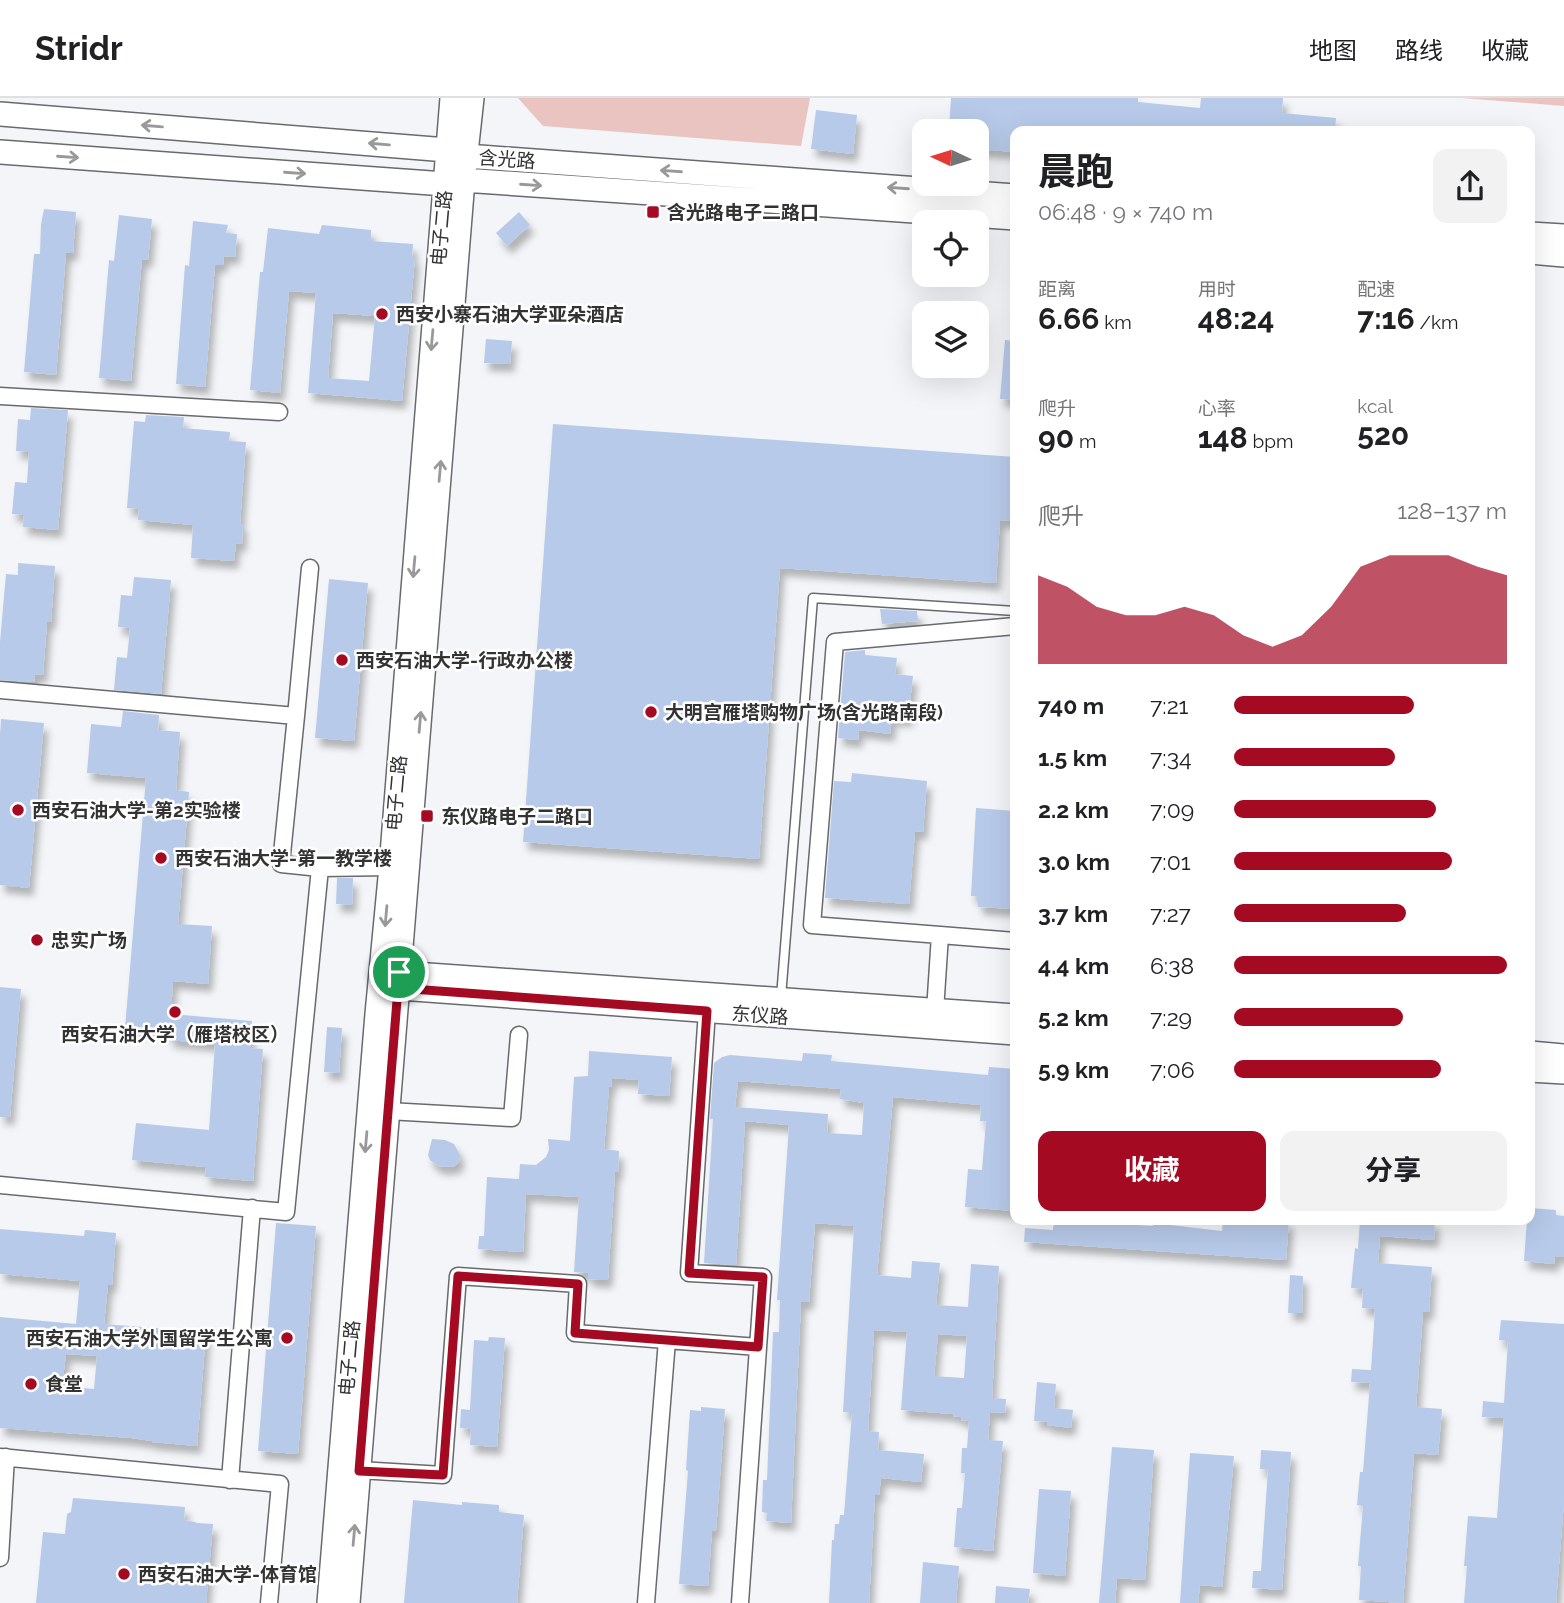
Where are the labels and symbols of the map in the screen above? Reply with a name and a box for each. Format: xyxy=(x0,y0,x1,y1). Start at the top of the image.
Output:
one-way arrow xyxy=(142,119,164,132)
north arrow xyxy=(912,119,989,196)
one-way arrow xyxy=(368,137,391,150)
street label: 含光路 xyxy=(478,146,536,172)
one-way arrow xyxy=(56,151,79,164)
one-way arrow xyxy=(660,164,683,177)
one-way arrow xyxy=(283,167,306,180)
one-way arrow xyxy=(519,179,542,192)
one-way arrow xyxy=(887,181,910,194)
street label: 电子二路 xyxy=(427,189,455,267)
place label: 含光路电子二路口 xyxy=(667,201,819,223)
marker: 含光路电子二路口 xyxy=(645,204,661,220)
place label: 西安小寨石油大学亚朵酒店 xyxy=(396,303,624,325)
marker: 西安小寨石油大学亚朵酒店 xyxy=(374,306,390,322)
one-way arrow xyxy=(425,328,438,351)
one-way arrow xyxy=(434,460,447,483)
one-way arrow xyxy=(407,555,420,578)
place label: 西安石油大学-行政办公楼 xyxy=(356,649,573,671)
marker: 西安石油大学-行政办公楼 xyxy=(334,652,350,668)
place label: 大明宫雁塔购物广场(含光路南段) xyxy=(665,701,943,723)
marker: 大明宫雁塔购物广场(含光路南段) xyxy=(643,704,659,720)
one-way arrow xyxy=(414,711,427,734)
street label: 电子二路 xyxy=(382,754,410,832)
place label: 西安石油大学-第2实验楼 xyxy=(32,799,241,821)
marker: 西安石油大学-第2实验楼 xyxy=(10,802,26,818)
place label: 东仪路电子二路口 xyxy=(441,805,593,827)
marker: 东仪路电子二路口 xyxy=(419,808,435,824)
place label: 西安石油大学-第一教学楼 xyxy=(175,847,392,869)
marker: 西安石油大学-第一教学楼 xyxy=(153,850,169,866)
one-way arrow xyxy=(379,904,392,926)
place label: 忠实广场 xyxy=(51,929,127,951)
marker: 忠实广场 xyxy=(29,932,45,948)
pin xyxy=(369,942,429,1002)
street label: 东仪路 xyxy=(731,1002,789,1028)
marker: 西安石油大学（雁塔校区） xyxy=(167,1004,183,1020)
place label: 西安石油大学（雁塔校区） xyxy=(61,1023,289,1045)
one-way arrow xyxy=(359,1131,372,1153)
street label: 电子二路 xyxy=(335,1319,363,1397)
place label: 西安石油大学外国留学生公寓 xyxy=(26,1327,273,1349)
marker: 西安石油大学外国留学生公寓 xyxy=(279,1330,295,1346)
place label: 食堂 xyxy=(45,1373,83,1395)
marker: 食堂 xyxy=(23,1376,39,1392)
one-way arrow xyxy=(348,1524,361,1547)
place label: 西安石油大学-体育馆 xyxy=(138,1563,317,1585)
marker: 西安石油大学-体育馆 xyxy=(116,1566,132,1582)

